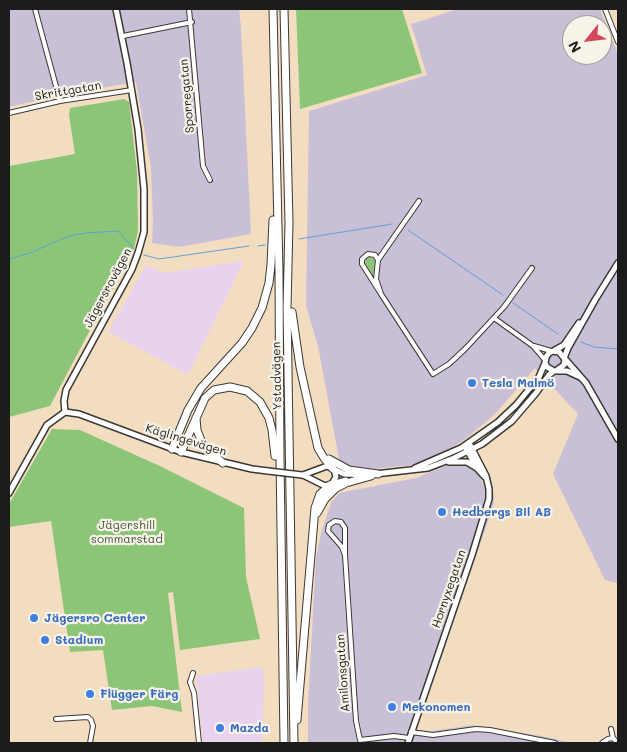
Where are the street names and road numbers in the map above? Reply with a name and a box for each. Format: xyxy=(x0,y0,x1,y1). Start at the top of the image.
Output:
street label: Sporregatan xyxy=(177,58,197,134)
street label: Skrittgatan xyxy=(34,78,102,104)
street label: Jägersrovägen xyxy=(81,246,135,330)
street label: Ystadvägen xyxy=(269,342,285,410)
street label: Käglingevägen xyxy=(144,421,228,459)
street label: Hornyxegatan xyxy=(429,548,469,630)
street label: Amilonsgatan xyxy=(333,634,353,712)

